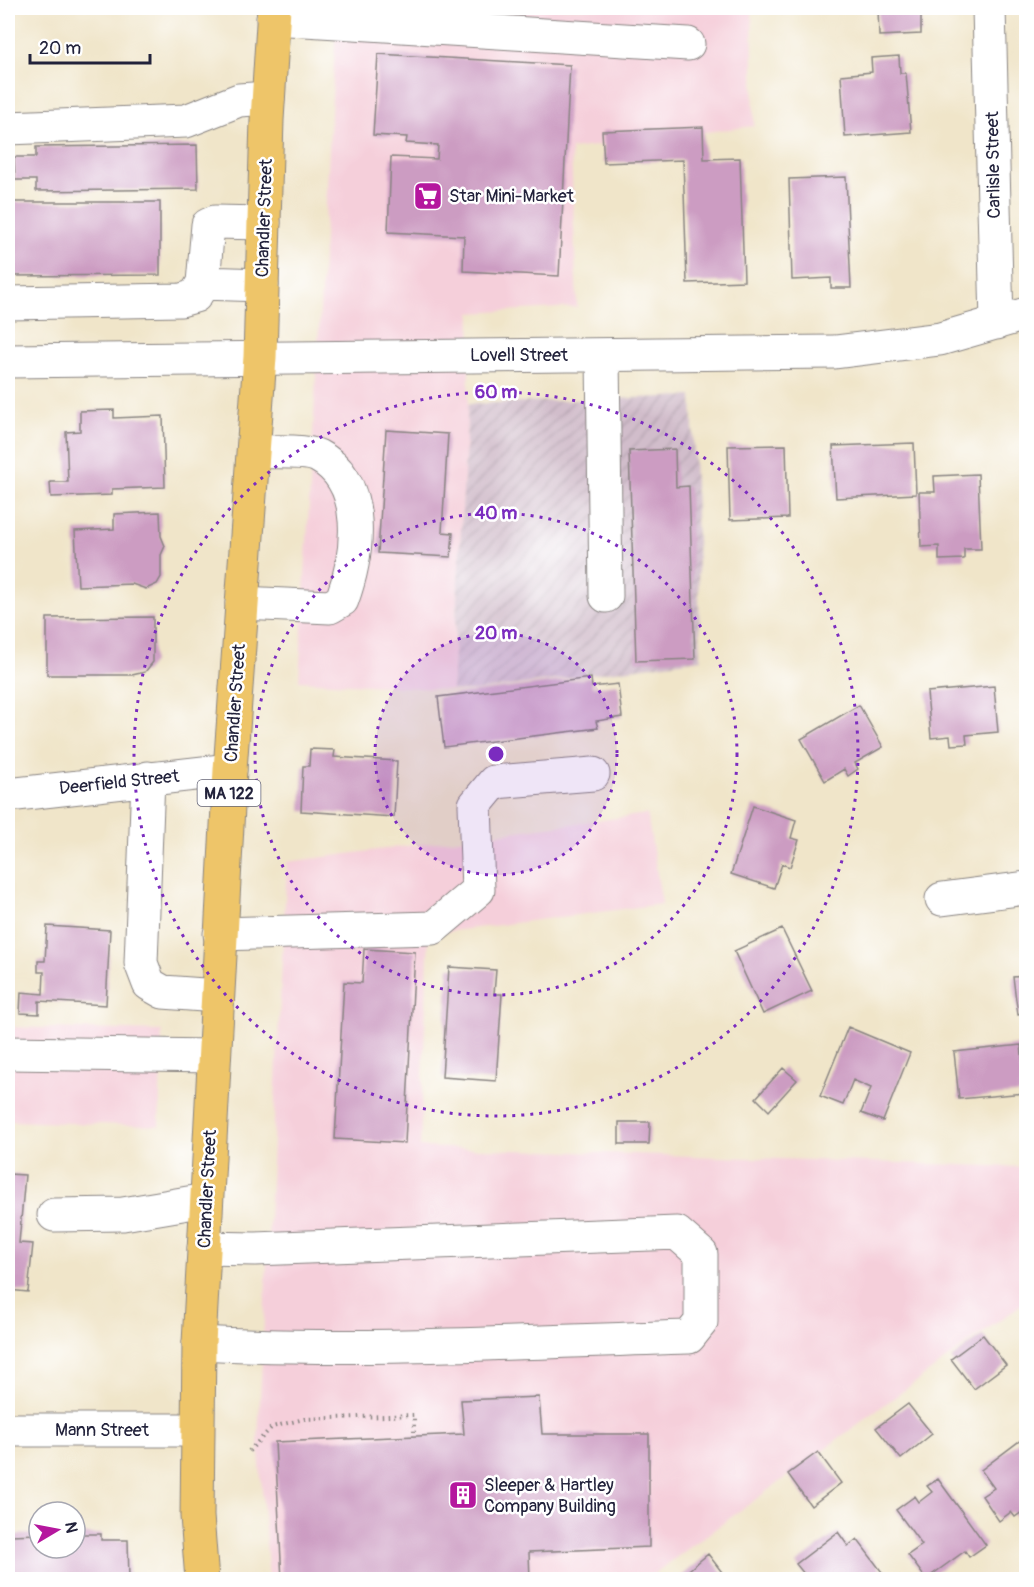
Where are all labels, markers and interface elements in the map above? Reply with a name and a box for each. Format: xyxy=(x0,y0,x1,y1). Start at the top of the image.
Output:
scale bar xyxy=(30,27,150,65)
text: 20 m xyxy=(39,37,81,60)
street label: Carlisle Street xyxy=(981,110,1006,219)
street label: Chandler Street xyxy=(251,158,278,278)
supermarket icon: Star Mini-Market xyxy=(412,180,444,212)
place label: Star Mini-Market xyxy=(449,185,575,208)
street label: Lovell Street xyxy=(470,344,569,367)
text: 60 m xyxy=(475,381,517,404)
text: 40 m xyxy=(475,502,517,525)
text: 20 m xyxy=(475,622,517,645)
street label: Chandler Street xyxy=(220,642,251,763)
centre of rings xyxy=(486,744,506,764)
street label: Deerfield Street xyxy=(58,765,181,800)
road number: MA 122 xyxy=(198,780,260,806)
street label: Chandler Street xyxy=(193,1128,222,1249)
street label: Mann Street xyxy=(55,1419,150,1442)
place label: Sleeper & Hartley Company Building xyxy=(484,1474,616,1518)
building icon: Sleeper & Hartley Company Building xyxy=(447,1479,479,1511)
north arrow xyxy=(27,1500,87,1560)
text: N xyxy=(60,1521,82,1535)

